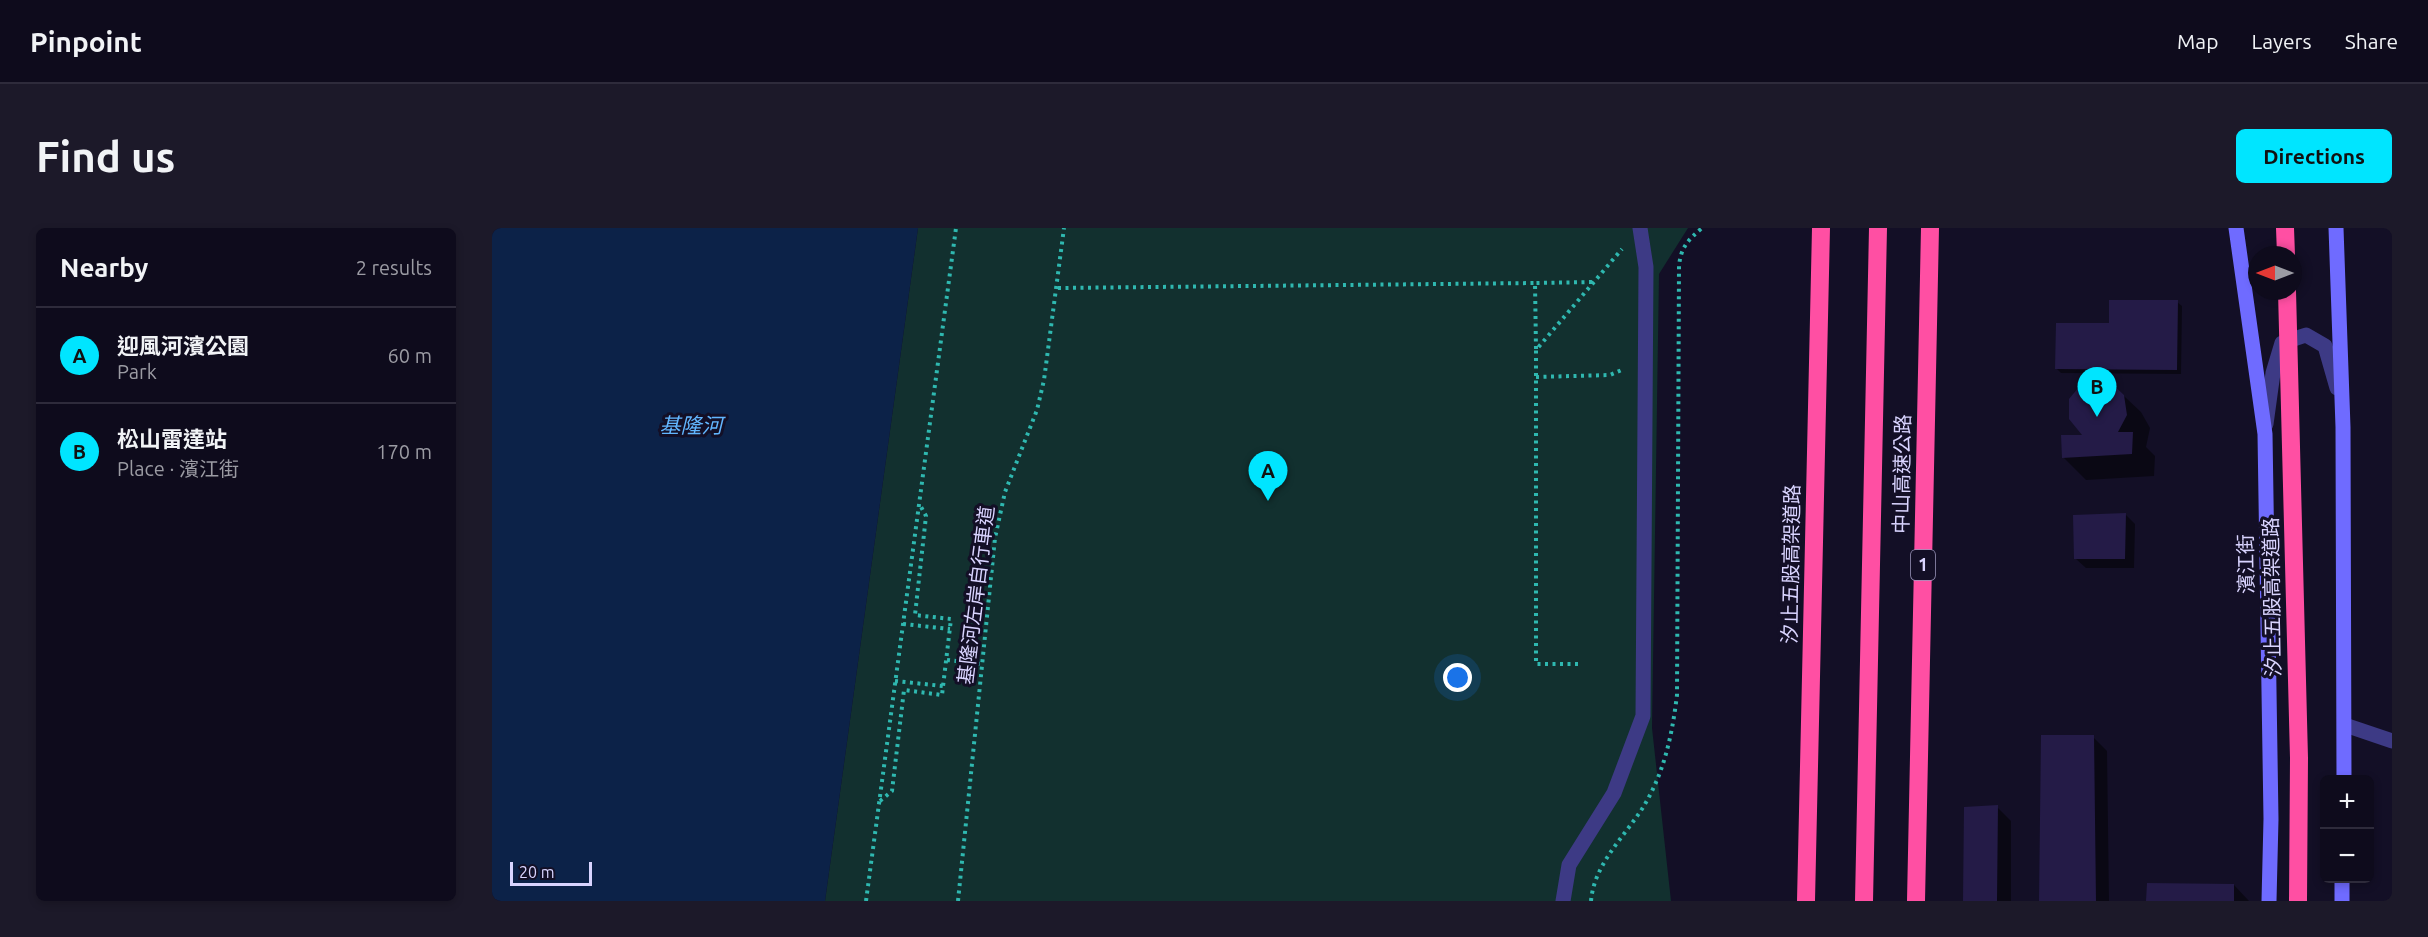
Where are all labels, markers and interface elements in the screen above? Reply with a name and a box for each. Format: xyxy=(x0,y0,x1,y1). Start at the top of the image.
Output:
text: Pinpoint xyxy=(30,26,142,57)
text: Map xyxy=(2177,29,2218,53)
text: Layers xyxy=(2251,29,2312,53)
text: Share xyxy=(2345,29,2398,53)
button: Directions xyxy=(2236,129,2392,183)
text: Find us xyxy=(36,133,175,180)
north arrow xyxy=(2248,246,2302,300)
text: Nearby xyxy=(60,253,148,282)
text: 2 results xyxy=(356,256,432,279)
text: 迎風河濱公園 xyxy=(117,333,249,358)
text: A xyxy=(72,344,87,367)
text: 60 m xyxy=(388,344,432,367)
text: Park xyxy=(117,360,157,383)
pin: B xyxy=(2078,368,2116,417)
water label: 基隆河 xyxy=(660,413,726,437)
street label: 中山高速公路 xyxy=(1889,414,1914,534)
text: 松山雷達站 xyxy=(117,426,227,451)
text: B xyxy=(73,440,86,463)
text: 170 m xyxy=(376,440,432,463)
pin: A xyxy=(1248,452,1288,501)
text: Place · 濱江街 xyxy=(117,457,239,480)
street label: 汐止五股高架道路 xyxy=(1778,484,1803,644)
street label: 基隆河左岸自行車道 xyxy=(953,504,998,686)
street label: 汐止五股高架道路 xyxy=(2259,517,2284,677)
street label: 濱江街 xyxy=(2233,534,2258,594)
road number: 1 xyxy=(1911,550,1935,580)
your location xyxy=(1443,663,1472,692)
map controls xyxy=(2320,775,2374,883)
button: + xyxy=(2320,775,2374,829)
button: − xyxy=(2320,829,2374,883)
scale bar xyxy=(510,859,592,886)
text: 20 m xyxy=(519,863,555,881)

